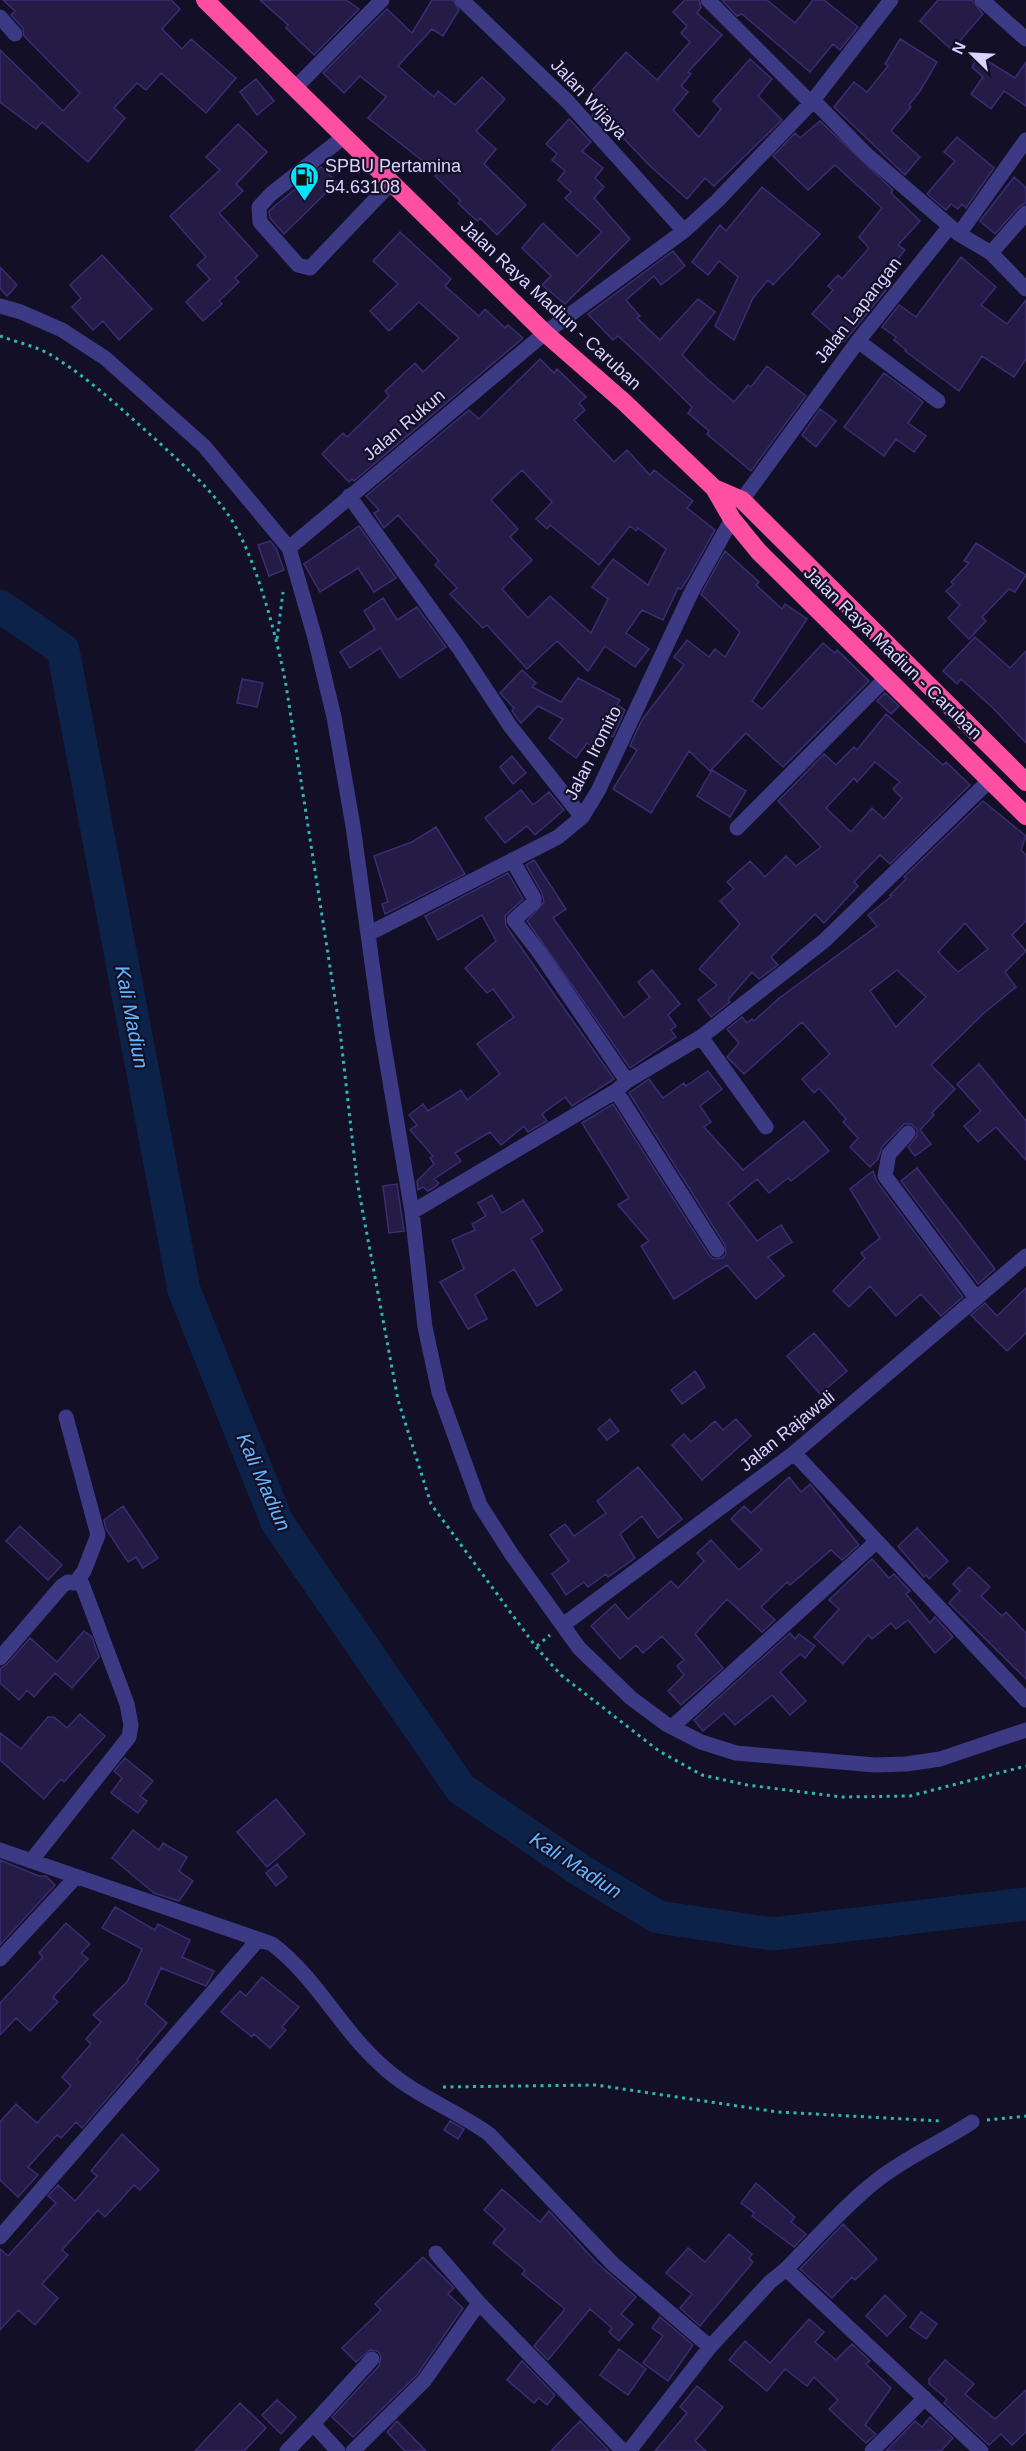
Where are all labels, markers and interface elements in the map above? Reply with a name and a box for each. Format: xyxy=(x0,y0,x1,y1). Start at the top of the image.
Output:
north arrow xyxy=(942,24,1002,84)
text: N xyxy=(949,39,969,57)
street label: Jalan Wijaya xyxy=(547,55,632,144)
place label: SPBU Pertamina 54.63108 xyxy=(325,156,462,197)
fuel station icon: SPBU Pertamina 54.63108 xyxy=(288,160,320,202)
street label: Jalan Raya Madiun - Caruban xyxy=(457,216,645,394)
street label: Jalan Lapangan xyxy=(811,253,905,367)
street label: Jalan Rukun xyxy=(359,385,449,465)
street label: Jalan Raya Madiun - Caruban xyxy=(800,563,986,743)
street label: Jalan Iromito xyxy=(561,703,625,803)
water label: Kali Madiun xyxy=(111,964,153,1070)
street label: Jalan Rajawali xyxy=(736,1387,838,1475)
water label: Kali Madiun xyxy=(233,1430,295,1534)
water label: Kali Madiun xyxy=(526,1827,626,1903)

